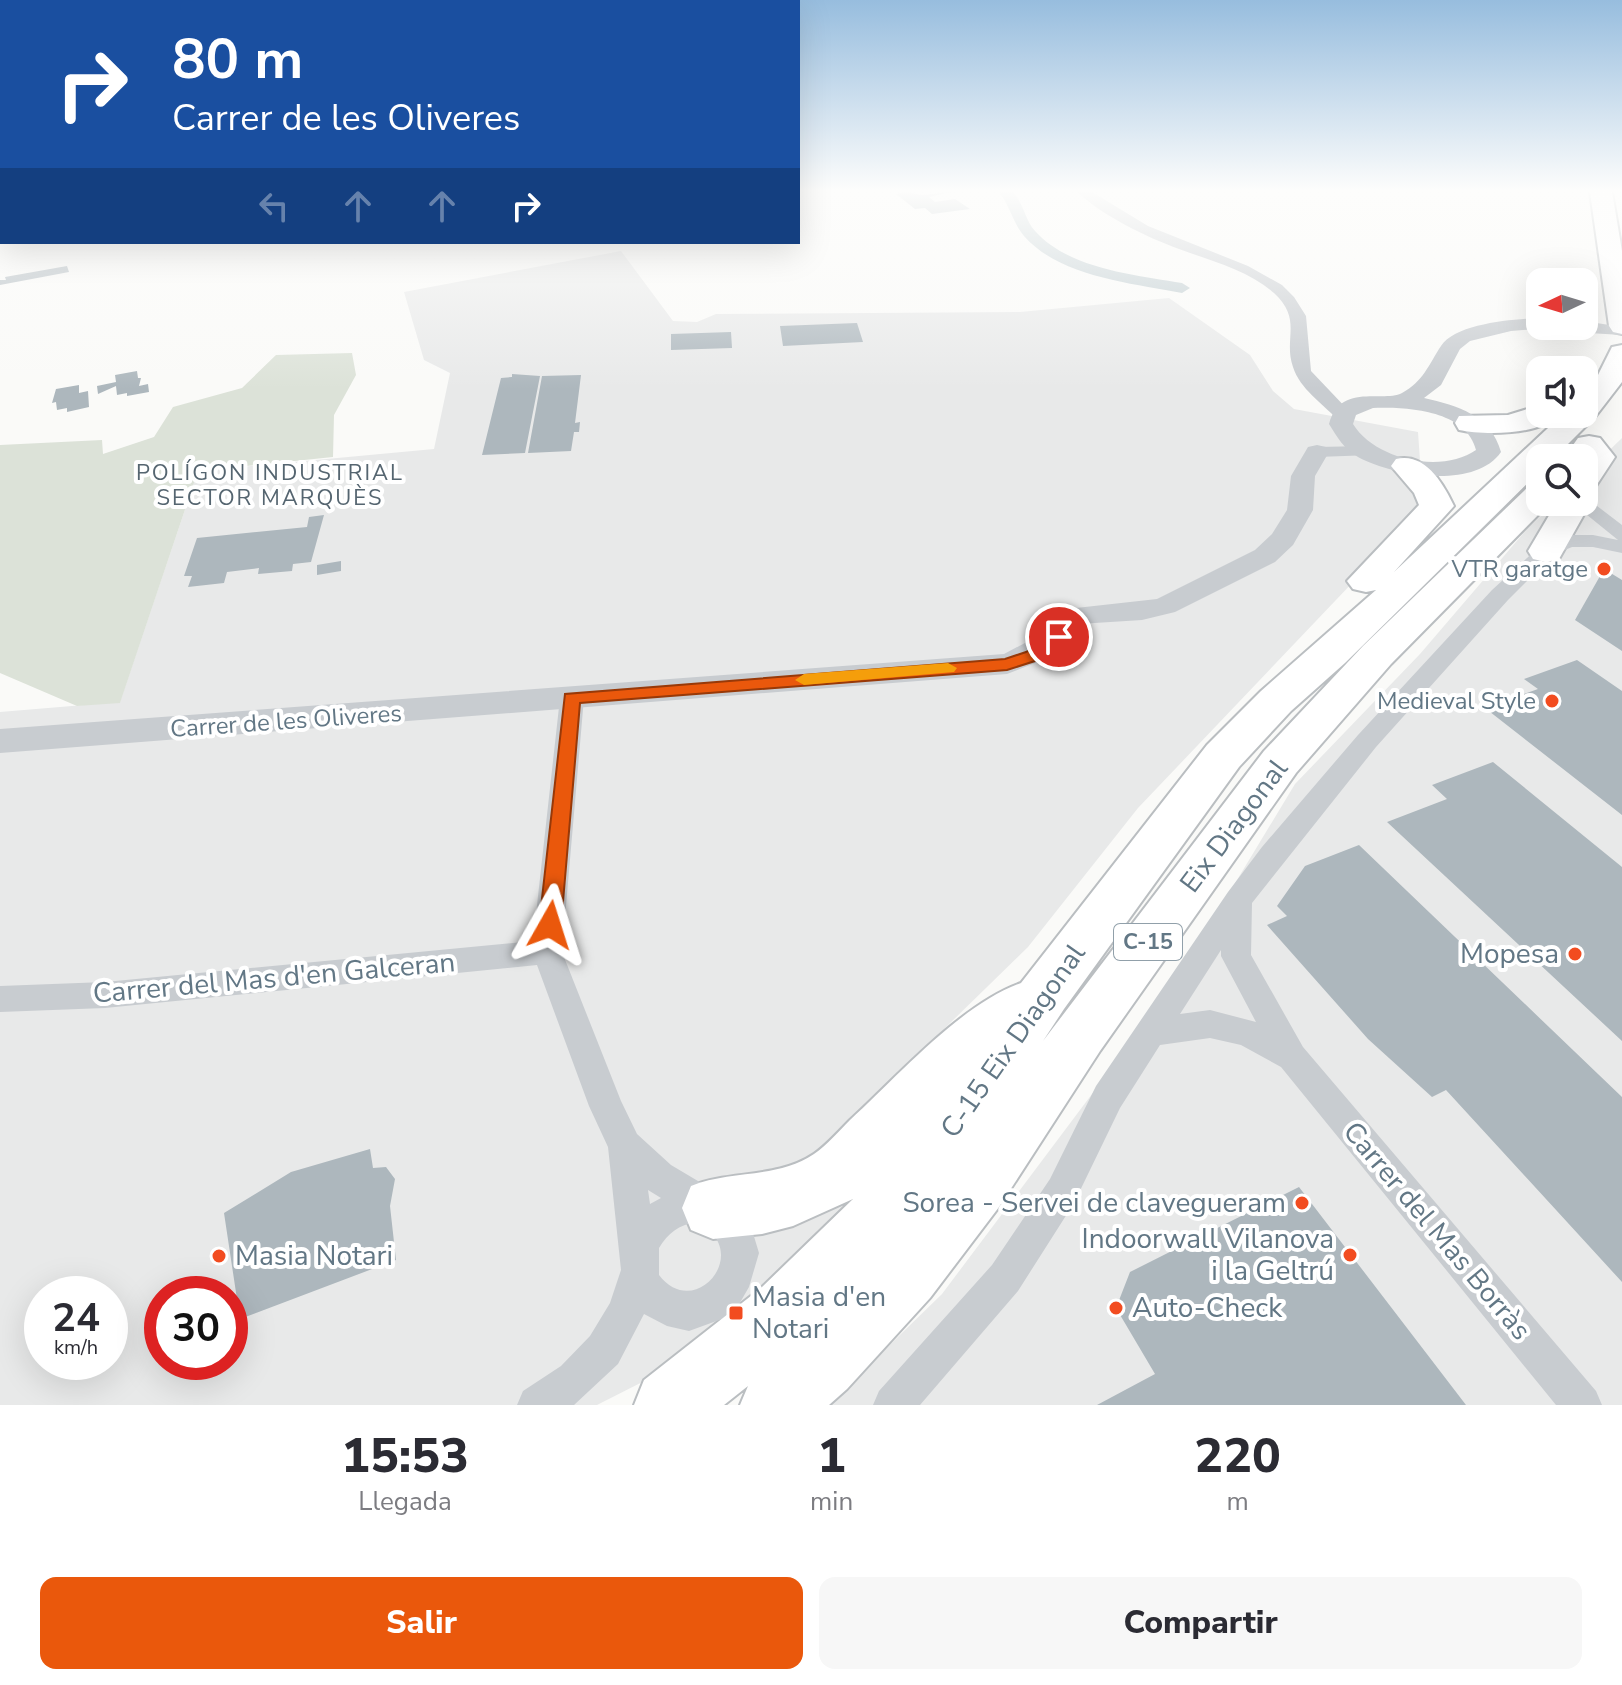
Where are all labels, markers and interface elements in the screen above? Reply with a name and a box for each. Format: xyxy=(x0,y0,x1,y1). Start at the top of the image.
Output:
text: 80 m xyxy=(172,21,303,98)
icon: right xyxy=(40,32,144,136)
text: Carrer de les Oliveres xyxy=(172,94,520,143)
icon: left xyxy=(252,184,296,228)
icon: ahead xyxy=(336,184,380,228)
icon: ahead xyxy=(420,184,464,228)
icon: right xyxy=(504,184,548,228)
north arrow xyxy=(1526,268,1598,340)
map controls xyxy=(1526,268,1598,516)
button: sound xyxy=(1526,356,1598,428)
button: search xyxy=(1526,444,1598,516)
district label: POLÍGON INDUSTRIAL SECTOR MARQUÈS xyxy=(136,458,404,513)
place label: VTR garatge xyxy=(1450,553,1588,585)
marker: VTR garatge xyxy=(1595,560,1613,578)
pin xyxy=(1025,603,1093,671)
icon: arrive xyxy=(1037,615,1081,659)
place label: Medieval Style xyxy=(1377,685,1536,717)
marker: Medieval Style xyxy=(1543,692,1561,710)
street label: Carrer de les Oliveres xyxy=(169,697,403,745)
street label: Eix Diagonal xyxy=(1171,751,1297,900)
position arrow xyxy=(508,883,592,967)
road number: C-15 xyxy=(1114,924,1182,960)
place label: Mopesa xyxy=(1460,935,1559,973)
street label: C-15 Eix Diagonal xyxy=(932,936,1095,1146)
street label: Carrer del Mas d'en Galceran xyxy=(91,943,457,1013)
marker: Mopesa xyxy=(1566,945,1584,963)
street label: Carrer del Mas Borràs xyxy=(1334,1114,1540,1348)
place label: Sorea - Servei de clavegueram xyxy=(902,1184,1286,1222)
marker: Sorea - Servei de clavegueram xyxy=(1293,1194,1311,1212)
place label: Indoorwall Vilanova i la Geltrú xyxy=(1082,1220,1334,1290)
place label: Masia Notari xyxy=(235,1237,393,1275)
marker: Indoorwall Vilanova i la Geltrú xyxy=(1341,1246,1359,1264)
marker: Masia Notari xyxy=(210,1247,228,1265)
speed limit sign: 30 xyxy=(144,1276,248,1380)
place label: Masia d'en Notari xyxy=(752,1278,886,1348)
place label: Auto-Check xyxy=(1132,1289,1283,1327)
text: 24 xyxy=(52,1291,100,1345)
marker: Auto-Check xyxy=(1107,1299,1125,1317)
marker: Masia d'en Notari xyxy=(727,1304,745,1322)
text: km/h xyxy=(54,1334,98,1361)
text: 15:53 xyxy=(341,1423,469,1489)
text: 1 xyxy=(817,1423,846,1489)
text: 220 xyxy=(1194,1423,1281,1489)
text: Llegada xyxy=(358,1484,452,1519)
text: min xyxy=(810,1484,853,1519)
text: m xyxy=(1226,1484,1249,1519)
button: Salir xyxy=(40,1577,803,1669)
button: Compartir xyxy=(819,1577,1582,1669)

